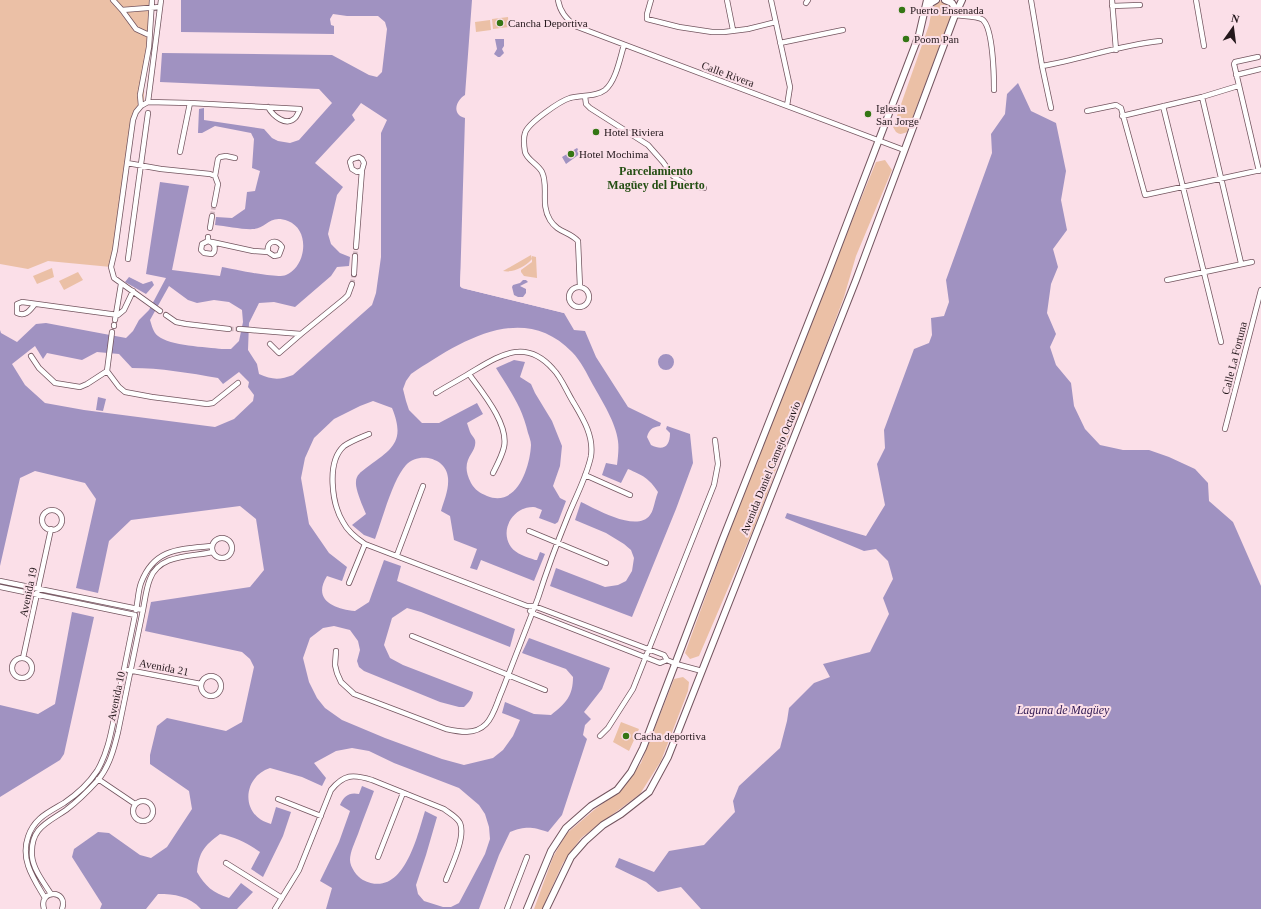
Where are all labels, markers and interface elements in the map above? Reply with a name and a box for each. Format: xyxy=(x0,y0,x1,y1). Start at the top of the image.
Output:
place label: Puerto Ensenada xyxy=(910,4,984,16)
marker: Puerto Ensenada xyxy=(897,5,907,15)
north arrow xyxy=(1213,8,1253,48)
text: N xyxy=(1230,12,1241,25)
place label: Cancha Deportiva xyxy=(508,17,588,29)
marker: Cancha Deportiva xyxy=(495,18,505,28)
place label: Poom Pan xyxy=(914,33,959,45)
marker: Poom Pan xyxy=(901,34,911,44)
street label: Calle Rivera xyxy=(700,59,756,89)
place label: Iglesia San Jorge xyxy=(876,102,919,127)
marker: Iglesia San Jorge xyxy=(863,109,873,119)
place label: Hotel Riviera xyxy=(604,126,664,138)
marker: Hotel Riviera xyxy=(591,127,601,137)
place label: Hotel Mochima xyxy=(579,148,648,160)
marker: Hotel Mochima xyxy=(566,149,576,159)
district label: Parcelamiento Magüey del Puerto xyxy=(607,164,705,192)
street label: Calle La Fortuna xyxy=(1219,320,1249,396)
street label: Avenida Daniel Camejo Octavio xyxy=(738,399,803,537)
street label: Avenida 19 xyxy=(17,566,39,618)
street label: Avenida 21 xyxy=(138,656,190,678)
street label: Avenida 10 xyxy=(105,670,127,722)
water label: Laguna de Magüey xyxy=(1016,703,1110,717)
place label: Cacha deportiva xyxy=(634,730,706,742)
marker: Cacha deportiva xyxy=(621,731,631,741)

